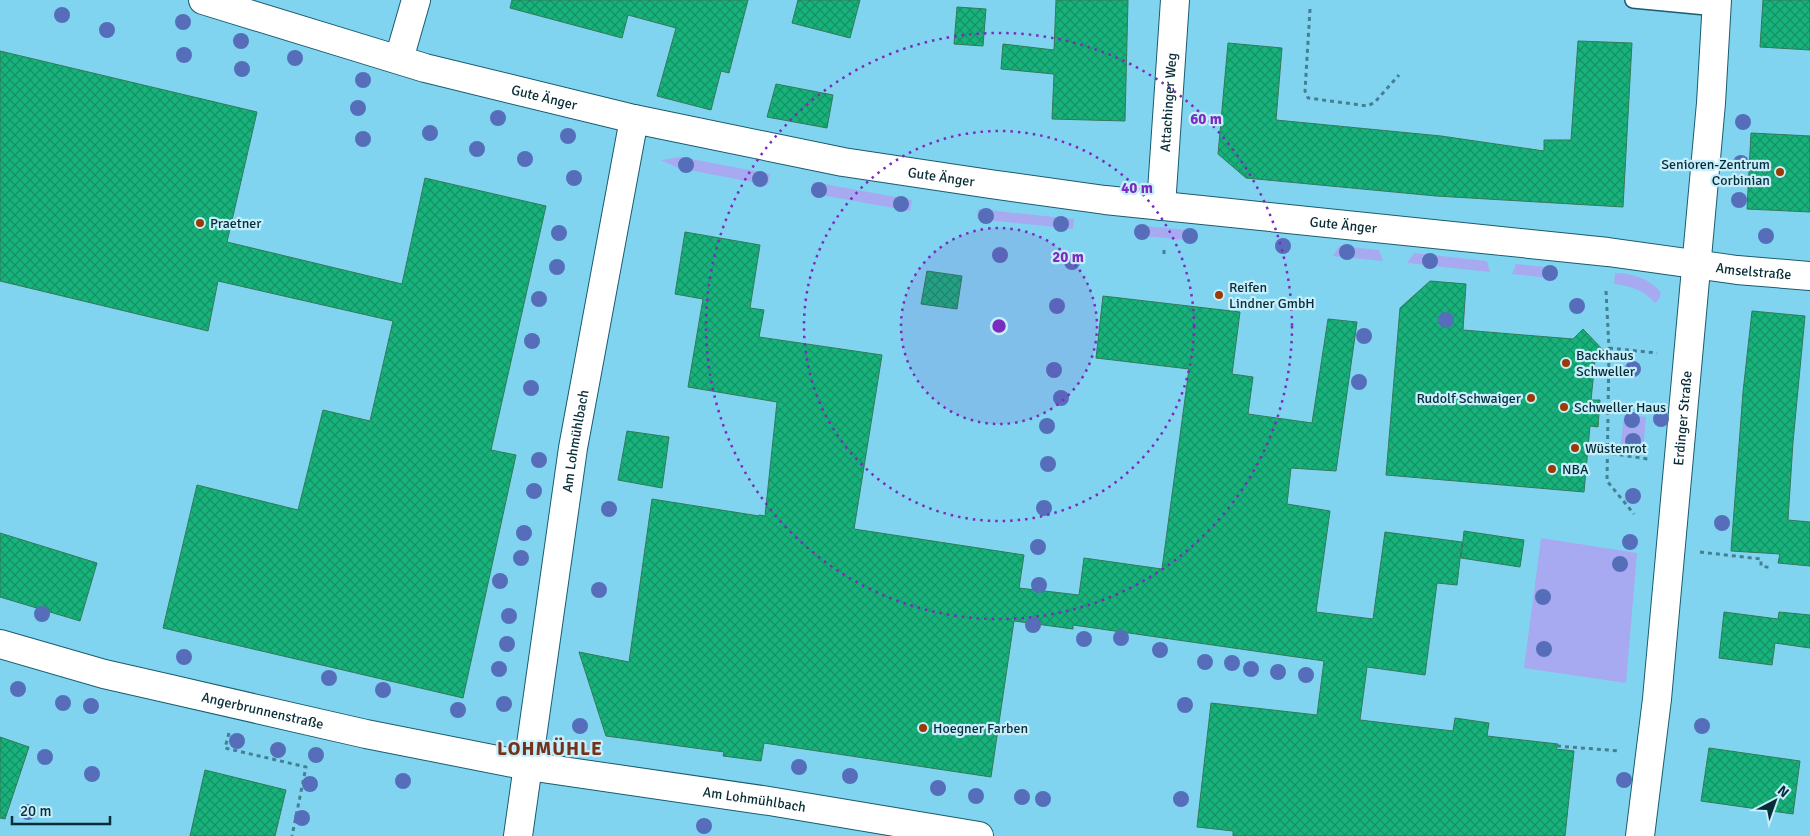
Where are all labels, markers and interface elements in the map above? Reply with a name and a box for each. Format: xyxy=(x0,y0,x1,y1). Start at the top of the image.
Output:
street label: Attachinger Weg xyxy=(1156,52,1180,152)
street label: Gute Änger xyxy=(510,81,580,114)
text: 60 m xyxy=(1190,110,1222,128)
place label: Senioren-Zentrum Corbinian xyxy=(1661,156,1770,189)
street label: Gute Änger xyxy=(907,163,977,190)
marker: Senioren-Zentrum Corbinian xyxy=(1774,166,1786,178)
text: 40 m xyxy=(1121,179,1153,197)
street label: Gute Änger xyxy=(1309,213,1379,237)
place label: Praetner xyxy=(210,215,262,232)
marker: Praetner xyxy=(194,217,206,229)
text: 20 m xyxy=(1052,248,1084,266)
street label: Amselstraße xyxy=(1715,259,1792,283)
place label: Reifen Lindner GmbH xyxy=(1229,279,1315,312)
marker: Reifen Lindner GmbH xyxy=(1213,289,1225,301)
centre of rings xyxy=(990,317,1008,335)
place label: Backhaus Schweller xyxy=(1576,347,1636,380)
marker: Backhaus Schweller xyxy=(1560,357,1572,369)
street label: Erdinger Straße xyxy=(1670,370,1695,466)
street label: Am Lohmühlbach xyxy=(558,388,592,494)
place label: Rudolf Schwaiger xyxy=(1417,390,1522,407)
marker: Rudolf Schwaiger xyxy=(1525,392,1537,404)
place label: Schweller Haus xyxy=(1574,399,1666,416)
marker: Schweller Haus xyxy=(1558,401,1570,413)
place label: Wüstenrot xyxy=(1585,440,1647,457)
marker: Wüstenrot xyxy=(1569,442,1581,454)
place label: NBA xyxy=(1562,461,1589,478)
marker: NBA xyxy=(1546,463,1558,475)
street label: Angerbrunnenstraße xyxy=(200,688,325,733)
place label: Hoegner Farben xyxy=(933,720,1028,737)
marker: Hoegner Farben xyxy=(917,722,929,734)
district label: LOHMÜHLE xyxy=(497,737,603,761)
north arrow xyxy=(1750,776,1800,826)
text: N xyxy=(1774,782,1792,801)
street label: Am Lohmühlbach xyxy=(702,783,807,816)
scale bar xyxy=(12,794,110,826)
text: 20 m xyxy=(20,802,51,820)

